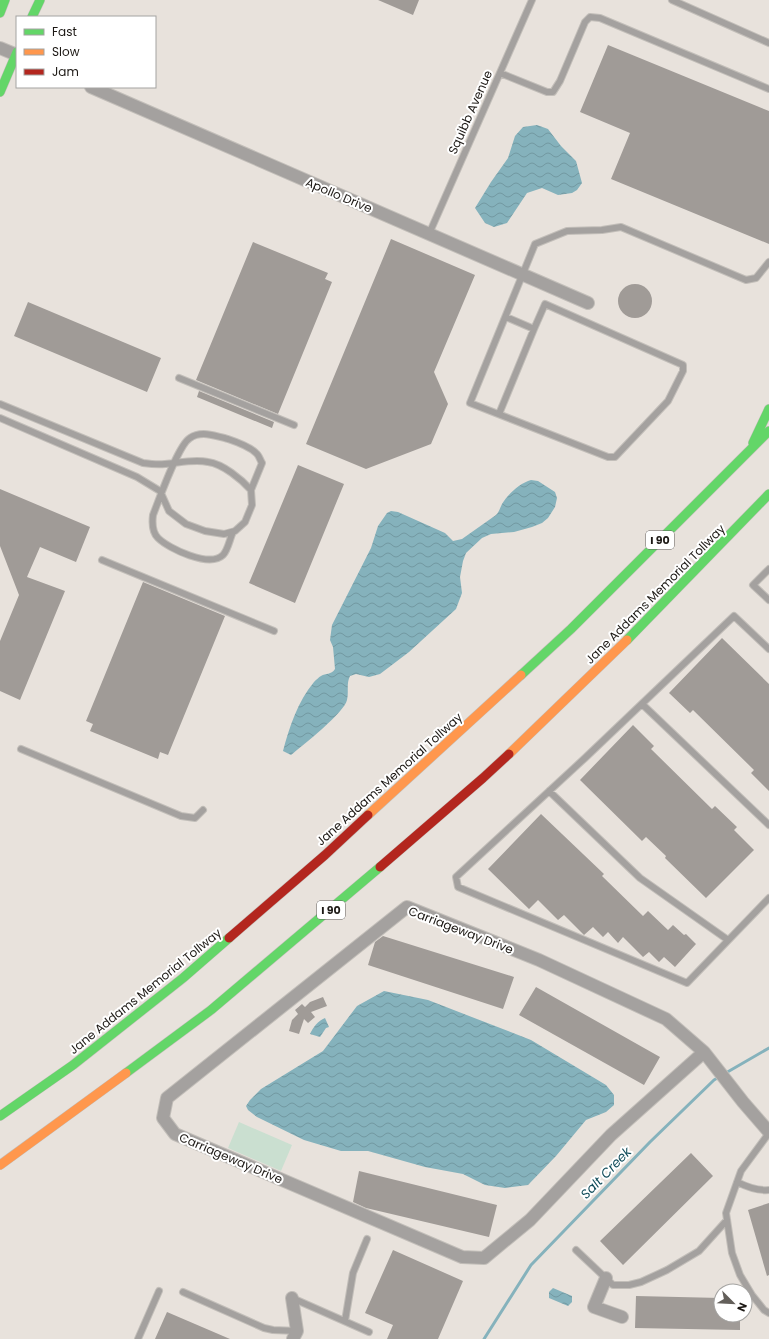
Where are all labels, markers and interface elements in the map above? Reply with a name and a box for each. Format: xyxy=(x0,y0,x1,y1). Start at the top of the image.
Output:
legend xyxy=(16,16,156,88)
text: Fast xyxy=(52,23,77,40)
text: Slow xyxy=(52,43,80,60)
text: Jam xyxy=(52,63,79,80)
street label: Squibb Avenue xyxy=(444,67,496,157)
street label: Apollo Drive xyxy=(303,173,375,217)
street label: Jane Addams Memorial Tollway xyxy=(581,520,729,668)
road number: I 90 xyxy=(646,531,674,549)
street label: Jane Addams Memorial Tollway xyxy=(312,709,466,849)
road number: I 90 xyxy=(317,901,345,919)
street label: Carriageway Drive xyxy=(406,902,516,958)
street label: Jane Addams Memorial Tollway xyxy=(65,924,225,1058)
street label: Carriageway Drive xyxy=(177,1128,285,1188)
water label: Salt Creek xyxy=(576,1142,637,1203)
north arrow xyxy=(713,1283,753,1323)
text: N xyxy=(733,1300,751,1314)

